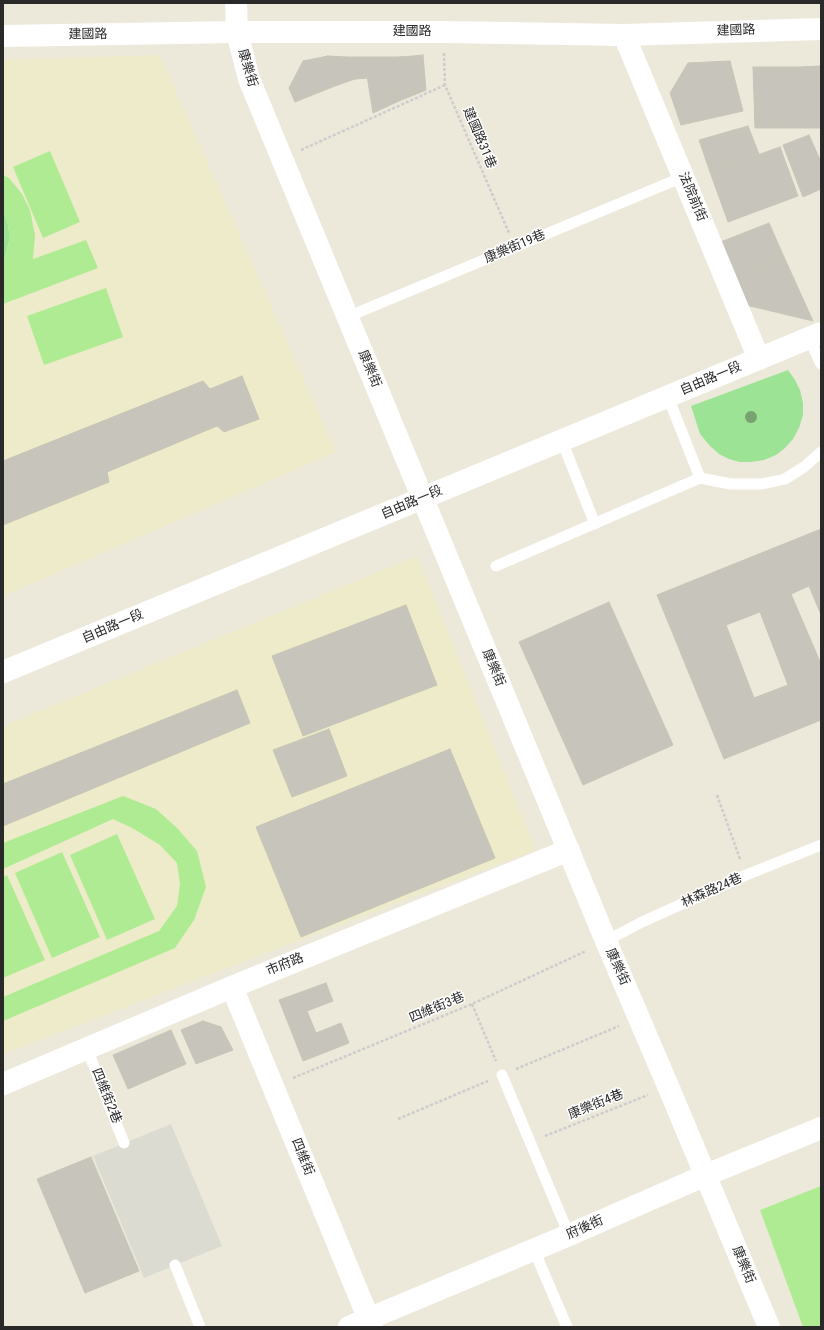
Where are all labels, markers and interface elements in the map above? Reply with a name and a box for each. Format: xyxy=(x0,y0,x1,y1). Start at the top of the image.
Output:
street label: 建國路 xyxy=(716,23,756,39)
street label: 建國路 xyxy=(393,24,431,40)
street label: 建國路 xyxy=(68,27,108,43)
street label: 康樂街 xyxy=(234,47,260,89)
street label: 建國路31巷 xyxy=(459,105,499,171)
street label: 法院前街 xyxy=(675,170,709,224)
street label: 康樂街19巷 xyxy=(482,227,548,267)
street label: 康樂街 xyxy=(354,348,384,390)
street label: 自由路一段 xyxy=(678,359,744,399)
street label: 自由路一段 xyxy=(379,483,445,523)
street label: 自由路一段 xyxy=(80,607,146,647)
street label: 康樂街 xyxy=(478,647,508,689)
street label: 林森路24巷 xyxy=(679,871,745,911)
street label: 康樂街 xyxy=(602,946,632,988)
street label: 市府路 xyxy=(264,950,306,980)
street label: 四維街3巷 xyxy=(407,989,467,1027)
street label: 四維街2巷 xyxy=(88,1066,124,1126)
street label: 康樂街4巷 xyxy=(566,1087,626,1123)
street label: 四維街 xyxy=(287,1136,317,1178)
street label: 府後街 xyxy=(564,1213,606,1243)
street label: 康樂街 xyxy=(728,1244,758,1286)

